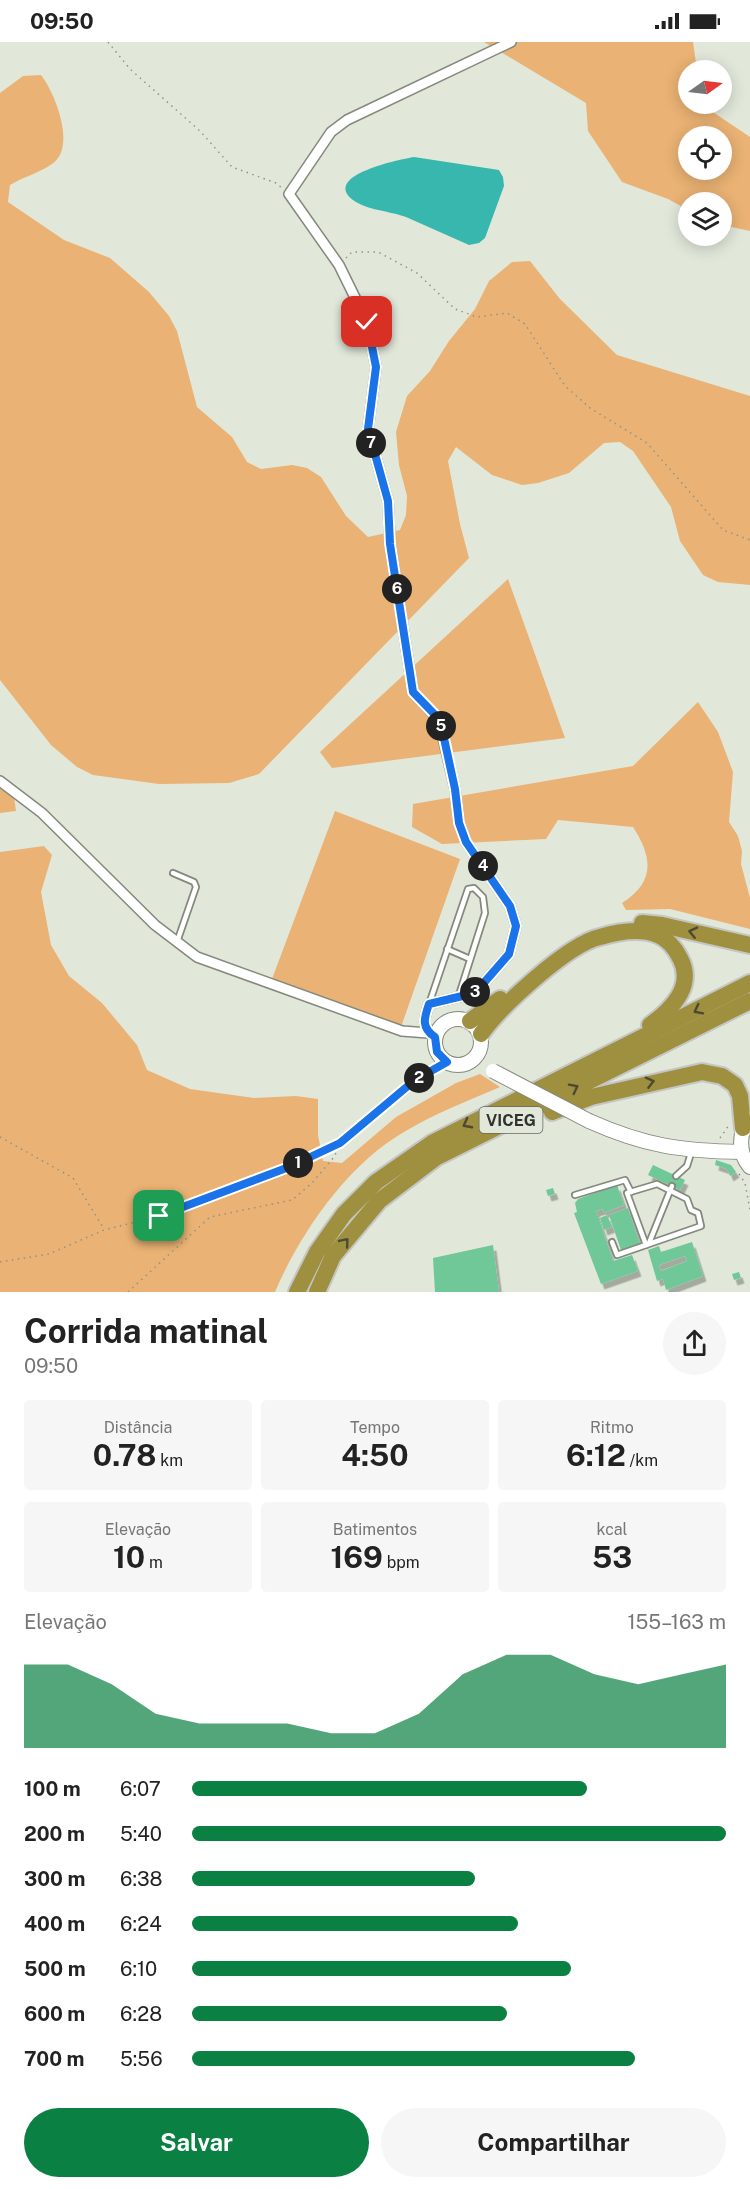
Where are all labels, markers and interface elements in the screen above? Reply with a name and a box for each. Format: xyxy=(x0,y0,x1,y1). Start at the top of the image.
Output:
text: 09:50 xyxy=(30,8,94,34)
north arrow xyxy=(678,60,732,114)
map controls xyxy=(678,60,732,246)
button: locate xyxy=(678,126,732,180)
button: layers xyxy=(678,192,732,246)
pin xyxy=(341,296,392,347)
icon: check xyxy=(350,305,383,338)
pin: 7 xyxy=(356,428,386,458)
text: 7 xyxy=(366,433,376,452)
pin: 6 xyxy=(382,574,412,604)
text: 6 xyxy=(392,579,402,598)
pin: 5 xyxy=(426,711,456,741)
text: 5 xyxy=(436,716,446,735)
pin: 4 xyxy=(468,851,498,881)
text: 4 xyxy=(478,856,488,875)
one-way arrow xyxy=(688,926,698,939)
pin: 3 xyxy=(460,977,490,1007)
text: 3 xyxy=(470,982,480,1001)
one-way arrow xyxy=(693,1002,704,1014)
pin: 2 xyxy=(404,1063,434,1093)
text: 2 xyxy=(414,1068,424,1087)
one-way arrow xyxy=(645,1077,655,1090)
one-way arrow xyxy=(568,1084,578,1095)
road number: VICEG xyxy=(480,1107,542,1133)
one-way arrow xyxy=(463,1117,473,1128)
pin: 1 xyxy=(283,1148,313,1178)
text: 1 xyxy=(295,1153,301,1172)
pin xyxy=(133,1190,184,1241)
icon: arrive xyxy=(142,1199,175,1232)
one-way arrow xyxy=(338,1238,349,1249)
text: Corrida matinal xyxy=(24,1312,268,1350)
button: share xyxy=(663,1312,726,1375)
text: 09:50 xyxy=(24,1354,78,1378)
text: Distância xyxy=(104,1418,172,1437)
text: Tempo xyxy=(350,1418,400,1437)
text: Ritmo xyxy=(590,1418,634,1437)
text: 0.78 xyxy=(93,1437,156,1473)
text: 4:50 xyxy=(341,1437,409,1473)
text: 6:12 xyxy=(566,1437,626,1473)
text: km xyxy=(156,1451,183,1470)
text: /km xyxy=(626,1451,658,1470)
text: Elevação xyxy=(105,1520,171,1539)
text: Batimentos xyxy=(333,1520,417,1539)
text: kcal xyxy=(597,1520,627,1539)
text: 10 xyxy=(113,1539,145,1575)
text: 169 xyxy=(330,1539,383,1575)
text: 53 xyxy=(592,1539,632,1575)
text: m xyxy=(145,1553,163,1572)
text: bpm xyxy=(383,1553,420,1572)
text: Elevação xyxy=(24,1610,107,1634)
text: 155–163 m xyxy=(627,1610,726,1634)
text: 100 m xyxy=(24,1777,81,1801)
text: 6:07 xyxy=(120,1777,161,1801)
text: 200 m xyxy=(24,1822,85,1846)
text: 5:40 xyxy=(120,1822,162,1846)
text: 300 m xyxy=(24,1867,85,1891)
text: 6:38 xyxy=(120,1867,162,1891)
text: 400 m xyxy=(24,1912,85,1936)
text: 6:24 xyxy=(120,1912,162,1936)
text: 500 m xyxy=(24,1957,86,1981)
text: 6:10 xyxy=(120,1957,157,1981)
text: 600 m xyxy=(24,2002,85,2026)
text: 6:28 xyxy=(120,2002,162,2026)
text: 700 m xyxy=(24,2047,84,2071)
text: 5:56 xyxy=(120,2047,163,2071)
button: Salvar xyxy=(24,2108,369,2177)
button: Compartilhar xyxy=(381,2108,726,2177)

